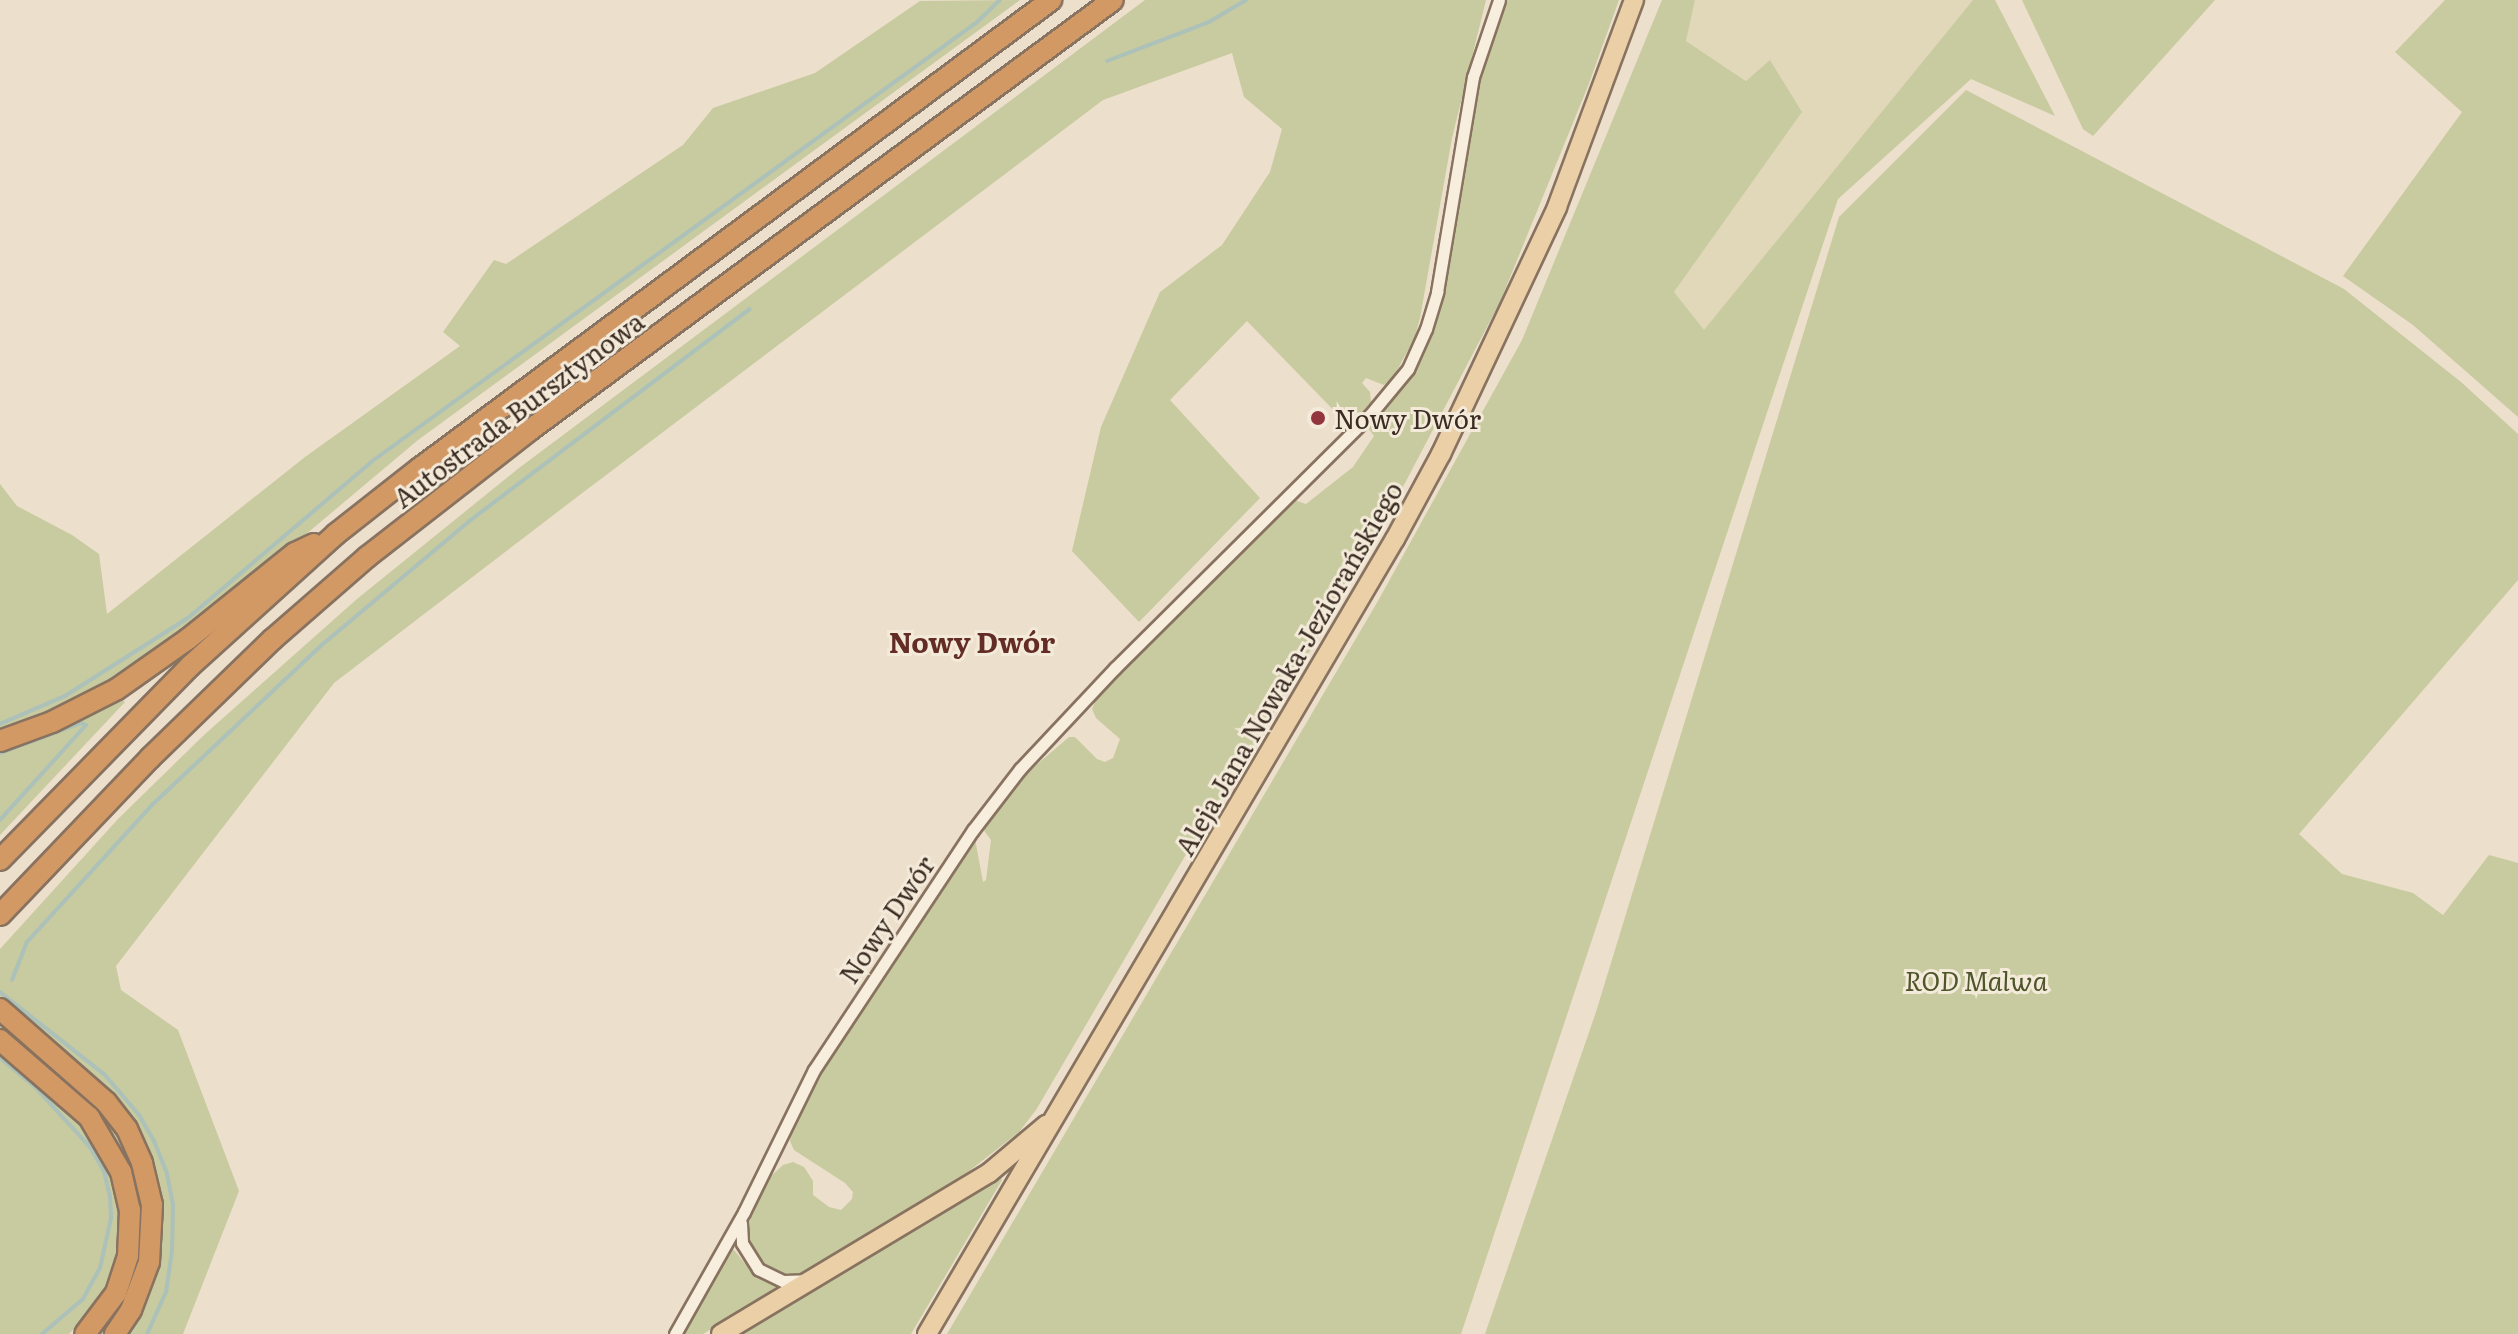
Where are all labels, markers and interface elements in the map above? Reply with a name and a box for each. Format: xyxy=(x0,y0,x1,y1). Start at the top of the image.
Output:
street label: Autostrada Bursztynowa xyxy=(387,305,649,513)
place label: Nowy Dwór xyxy=(1334,402,1481,434)
marker: Nowy Dwór xyxy=(1309,409,1327,427)
street label: Aleja Jana Nowaka-Jeziorańskiego xyxy=(1168,475,1408,861)
district label: Nowy Dwór xyxy=(889,624,1055,658)
street label: Nowy Dwór xyxy=(832,849,940,989)
park label: ROD Malwa xyxy=(1904,964,2048,996)

